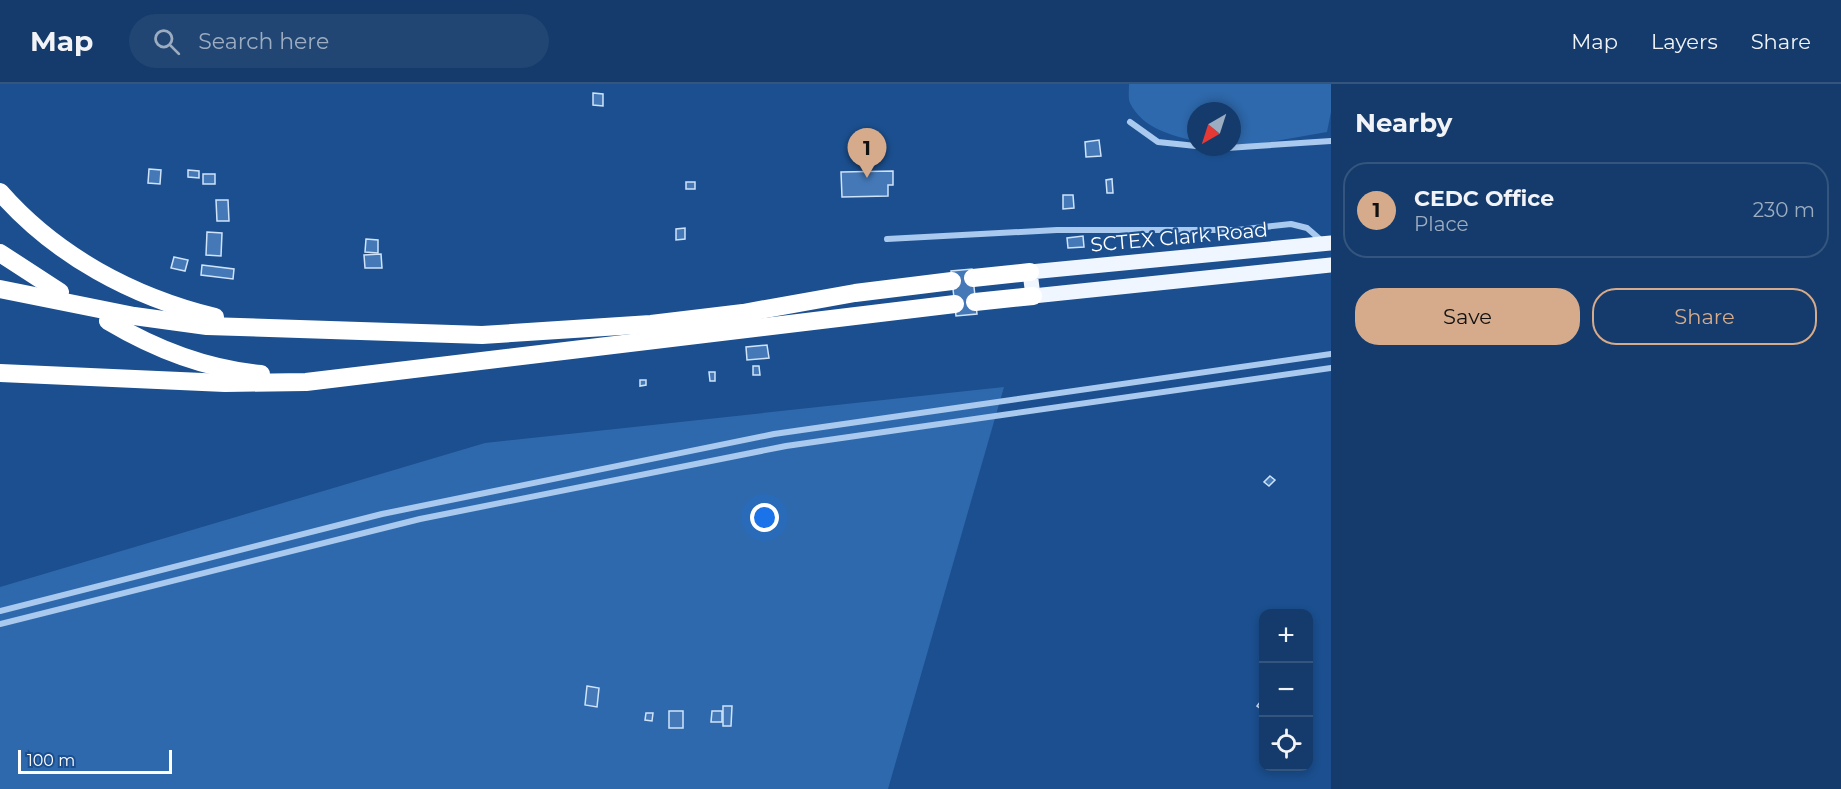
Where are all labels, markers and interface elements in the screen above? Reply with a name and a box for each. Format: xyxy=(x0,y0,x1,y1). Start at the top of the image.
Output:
search box xyxy=(129,14,549,68)
text: Map xyxy=(30,24,93,58)
icon: search xyxy=(150,25,183,58)
text: Search here xyxy=(198,28,329,55)
text: Map xyxy=(1571,29,1618,54)
text: Layers xyxy=(1651,29,1718,54)
text: Share xyxy=(1751,29,1811,54)
north arrow xyxy=(1187,102,1241,156)
text: Nearby xyxy=(1355,107,1452,139)
pin: 1 xyxy=(848,128,886,178)
text: CEDC Office xyxy=(1414,185,1554,212)
text: 1 xyxy=(1373,198,1380,222)
text: 230 m xyxy=(1753,198,1815,222)
text: Place xyxy=(1414,212,1469,236)
street label: SCTEX Clark Road xyxy=(1089,217,1269,257)
button: Save xyxy=(1355,288,1580,345)
button: Share xyxy=(1592,288,1817,345)
your location xyxy=(750,503,779,532)
map controls xyxy=(1259,609,1313,771)
button: + xyxy=(1259,609,1313,663)
button: − xyxy=(1259,663,1313,717)
button: locate xyxy=(1259,717,1313,771)
scale bar xyxy=(18,747,172,774)
text: 100 m xyxy=(27,751,75,770)

